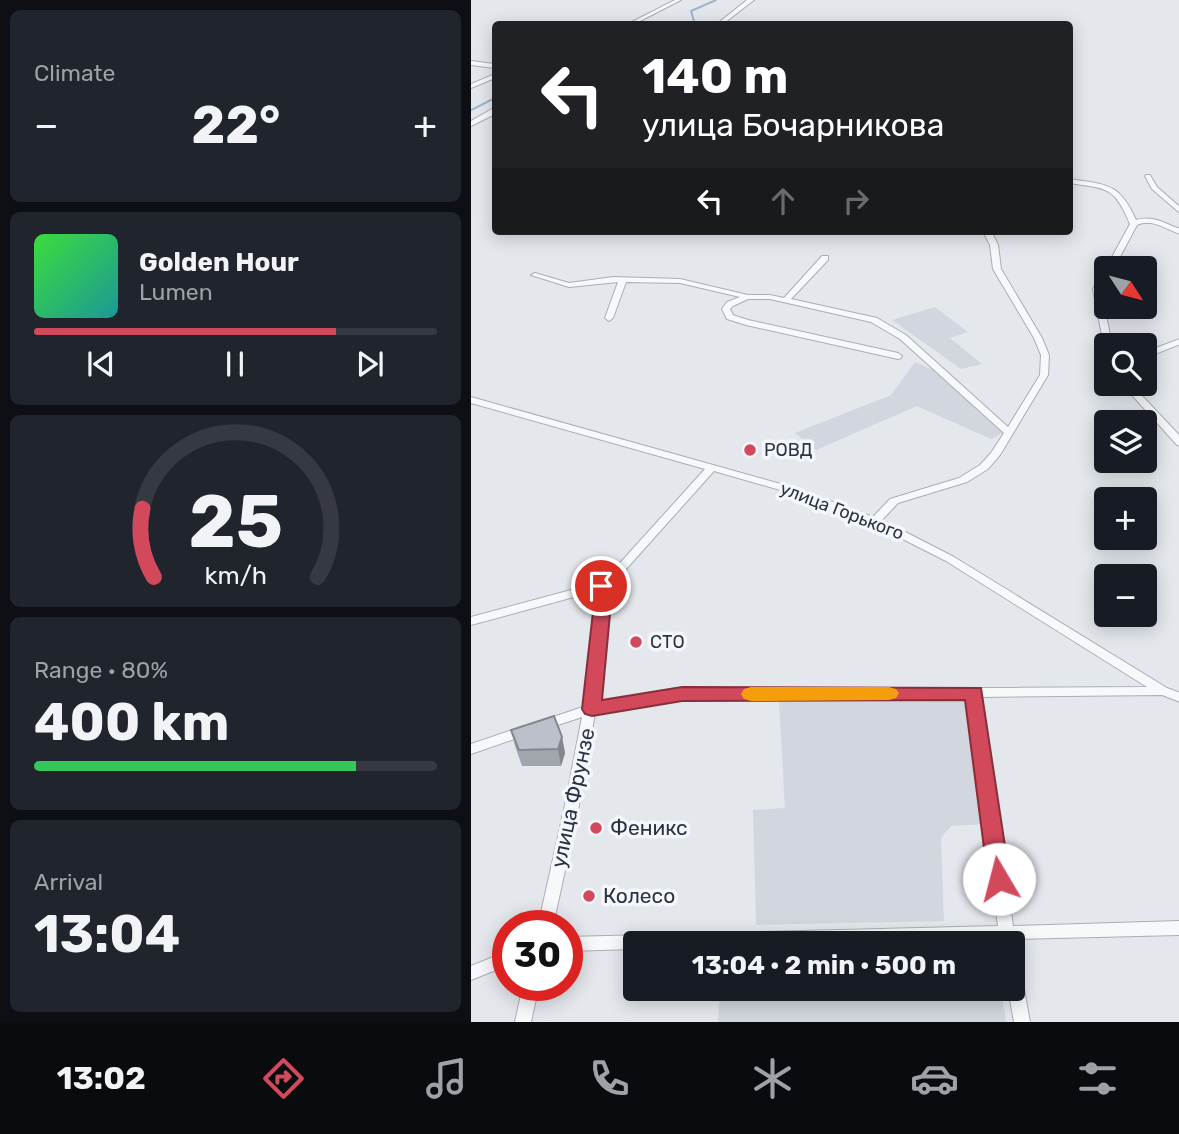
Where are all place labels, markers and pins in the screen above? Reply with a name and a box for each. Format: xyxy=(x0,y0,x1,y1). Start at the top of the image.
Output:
place label: РОВД xyxy=(764,439,813,461)
marker: РОВД xyxy=(742,442,758,458)
pin xyxy=(571,556,631,616)
place label: СТО xyxy=(650,631,685,653)
marker: СТО xyxy=(628,634,644,650)
place label: Феникс xyxy=(610,815,688,840)
marker: Феникс xyxy=(588,820,604,836)
place label: Колесо xyxy=(603,883,675,908)
marker: Колесо xyxy=(581,888,597,904)

